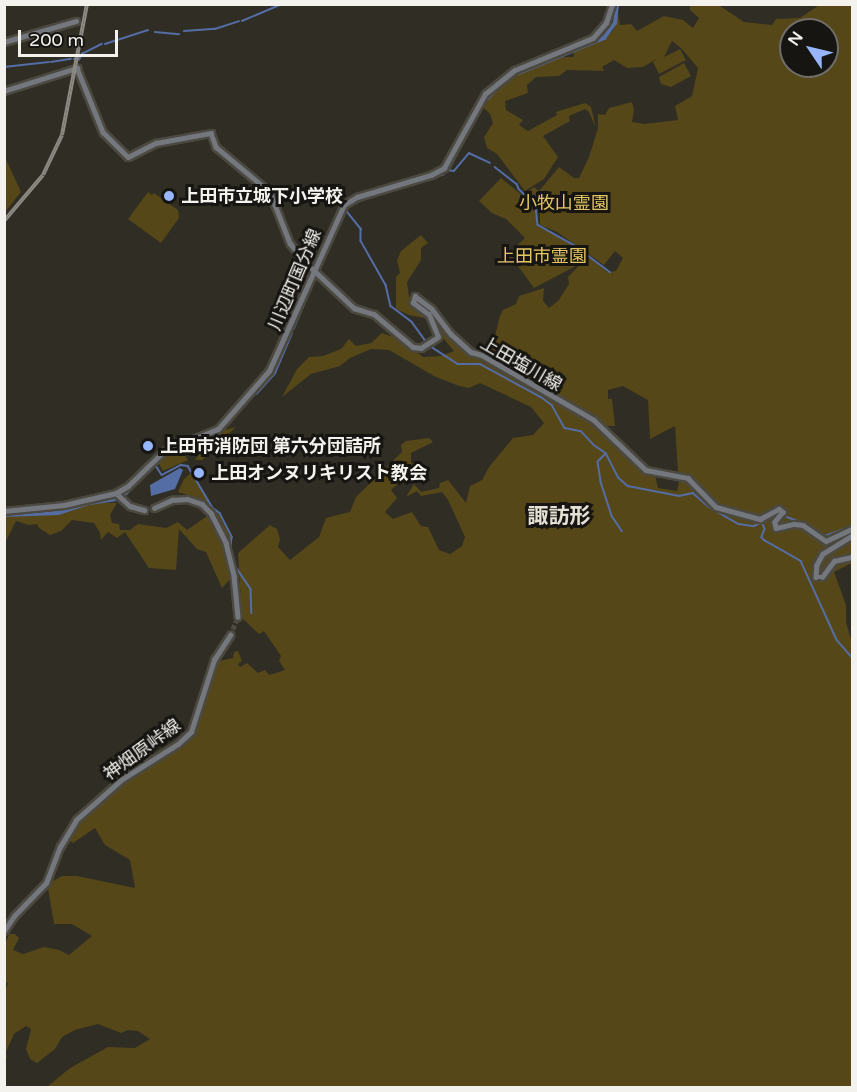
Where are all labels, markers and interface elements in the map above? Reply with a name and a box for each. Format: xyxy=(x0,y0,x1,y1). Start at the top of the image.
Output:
scale bar xyxy=(21,18,122,56)
north arrow xyxy=(779,18,839,78)
text: N xyxy=(784,28,808,50)
text: 200 m xyxy=(29,29,84,51)
place label: 上田市立城下小学校 xyxy=(181,185,343,207)
marker: 上田市立城下小学校 xyxy=(162,189,176,203)
park label: 小牧山霊園 xyxy=(519,192,609,214)
street label: 川辺町国分線 xyxy=(264,226,326,334)
park label: 上田市霊園 xyxy=(497,245,587,267)
street label: 上田塩川線 xyxy=(477,332,565,396)
place label: 上田市消防団 第六分団詰所 xyxy=(160,435,381,457)
marker: 上田市消防団 第六分団詰所 xyxy=(141,439,155,453)
place label: 上田オンヌリキリスト教会 xyxy=(211,462,427,484)
marker: 上田オンヌリキリスト教会 xyxy=(192,466,206,480)
district label: 諏訪形 xyxy=(528,504,590,530)
street label: 神畑原峠線 xyxy=(99,715,185,785)

